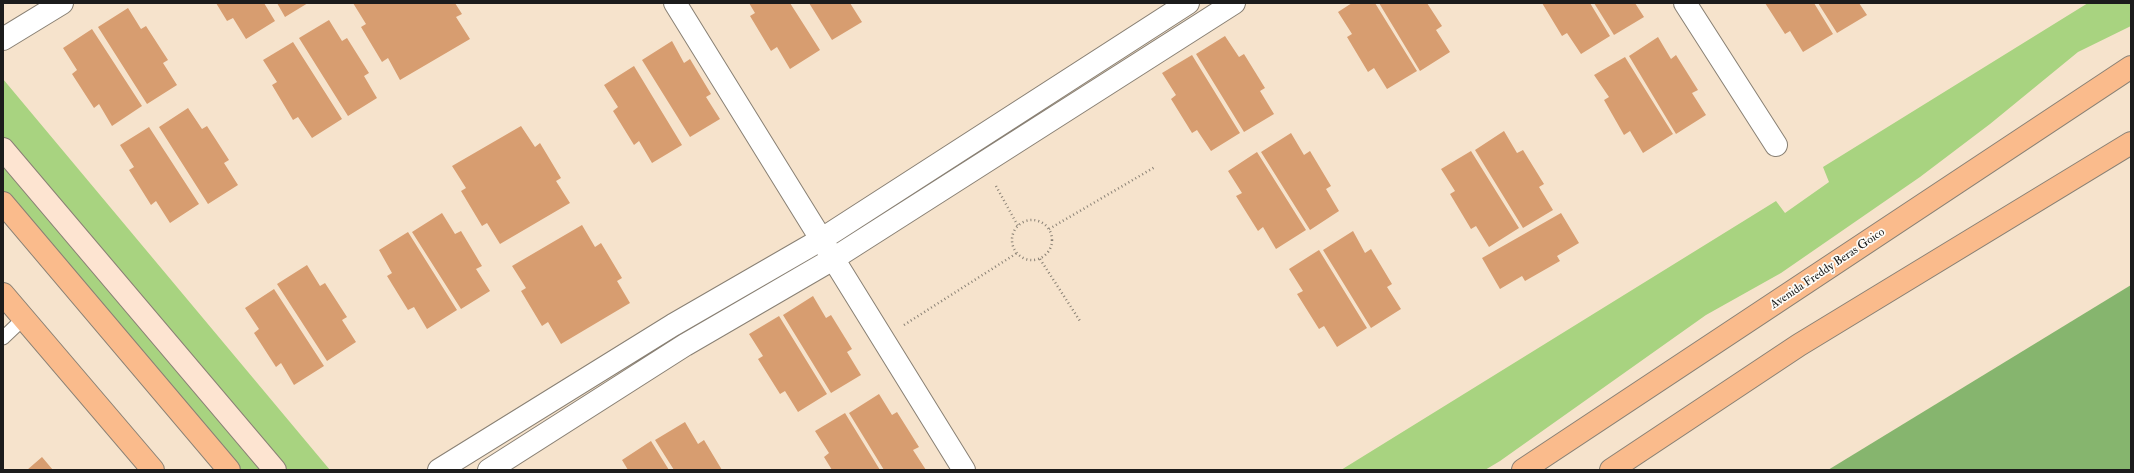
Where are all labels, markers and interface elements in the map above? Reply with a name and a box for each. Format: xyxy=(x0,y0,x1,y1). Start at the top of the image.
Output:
street label: Avenida Freddy Beras Goico xyxy=(1768,225,1888,313)

